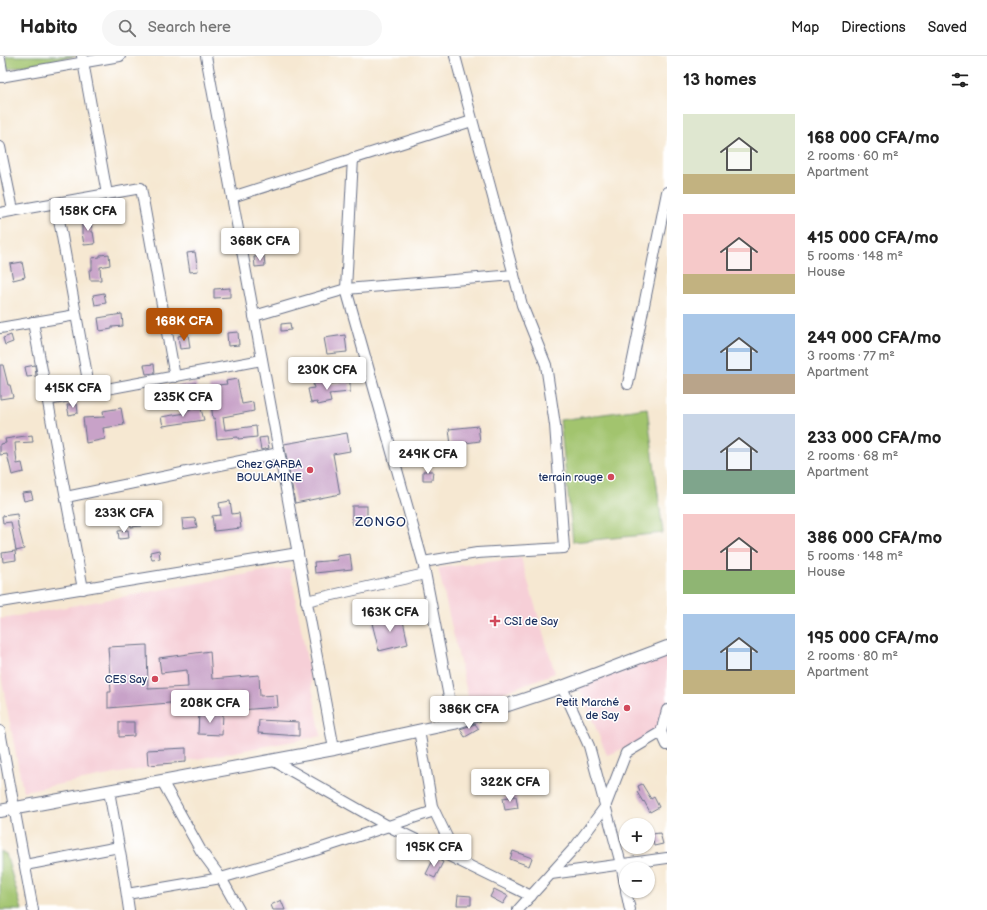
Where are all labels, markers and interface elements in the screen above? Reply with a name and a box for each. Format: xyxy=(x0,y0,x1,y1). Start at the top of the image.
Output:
search box xyxy=(102,10,382,46)
text: Habito xyxy=(20,16,78,39)
icon: search xyxy=(116,17,138,39)
text: Search here xyxy=(148,18,231,37)
text: Map xyxy=(791,19,819,36)
text: Directions xyxy=(841,19,906,36)
text: Saved xyxy=(928,19,967,36)
icon: filters xyxy=(949,69,971,91)
text: 13 homes xyxy=(683,70,756,90)
text: 168 000 CFA/mo xyxy=(807,128,939,148)
icon: home xyxy=(715,130,763,178)
text: 2 rooms · 60 m² xyxy=(807,148,899,164)
text: Apartment xyxy=(807,164,868,180)
pin: 158K CFA xyxy=(47,198,129,232)
text: 158K CFA xyxy=(59,203,117,219)
pin: 368K CFA xyxy=(219,228,301,262)
text: 415 000 CFA/mo xyxy=(807,228,938,248)
icon: home xyxy=(715,230,763,278)
text: 368K CFA xyxy=(230,233,290,249)
text: 5 rooms · 148 m² xyxy=(807,248,903,264)
text: House xyxy=(807,264,845,280)
pin: 168K CFA xyxy=(143,308,225,342)
text: 168K CFA xyxy=(155,313,213,329)
text: 249 000 CFA/mo xyxy=(807,328,941,348)
icon: home xyxy=(715,330,763,378)
text: 3 rooms · 77 m² xyxy=(807,348,895,364)
pin: 230K CFA xyxy=(286,357,368,391)
text: 230K CFA xyxy=(297,362,357,378)
text: Apartment xyxy=(807,364,868,380)
pin: 415K CFA xyxy=(32,375,114,409)
text: 415K CFA xyxy=(45,380,101,396)
pin: 235K CFA xyxy=(142,384,224,418)
text: 235K CFA xyxy=(153,389,213,405)
text: 233 000 CFA/mo xyxy=(807,428,941,448)
icon: home xyxy=(715,430,763,478)
pin: 249K CFA xyxy=(387,441,469,475)
text: 249K CFA xyxy=(398,446,458,462)
text: 2 rooms · 68 m² xyxy=(807,448,898,464)
place label: Chez GARBA BOULAMINE xyxy=(236,458,302,484)
text: Apartment xyxy=(807,464,868,480)
marker: Chez GARBA BOULAMINE xyxy=(305,465,315,475)
place label: terrain rouge xyxy=(539,471,603,484)
marker: terrain rouge xyxy=(606,472,616,482)
pin: 233K CFA xyxy=(83,500,165,534)
text: 233K CFA xyxy=(94,505,154,521)
district label: ZONGO xyxy=(354,514,407,530)
text: 386 000 CFA/mo xyxy=(807,528,942,548)
icon: home xyxy=(715,530,763,578)
text: 5 rooms · 148 m² xyxy=(807,548,903,564)
text: House xyxy=(807,564,845,580)
pin: 163K CFA xyxy=(349,599,431,633)
text: 163K CFA xyxy=(361,604,419,620)
marker: CSI de Say xyxy=(489,615,501,627)
place label: CSI de Say xyxy=(504,615,558,628)
text: 195 000 CFA/mo xyxy=(807,628,939,648)
icon: home xyxy=(715,630,763,678)
text: 2 rooms · 80 m² xyxy=(807,648,898,664)
text: Apartment xyxy=(807,664,868,680)
place label: CES Say xyxy=(105,673,147,686)
marker: CES Say xyxy=(150,674,160,684)
pin: 208K CFA xyxy=(169,690,251,724)
text: 208K CFA xyxy=(180,695,240,711)
pin: 386K CFA xyxy=(428,696,510,730)
place label: Petit Marché de Say xyxy=(556,696,619,722)
text: 386K CFA xyxy=(439,701,499,717)
marker: Petit Marché de Say xyxy=(622,703,632,713)
pin: 322K CFA xyxy=(469,769,551,803)
text: 322K CFA xyxy=(480,774,540,790)
map controls xyxy=(619,818,655,898)
button: + xyxy=(619,818,655,854)
pin: 195K CFA xyxy=(393,834,475,868)
text: 195K CFA xyxy=(405,839,463,855)
button: − xyxy=(619,862,655,898)

